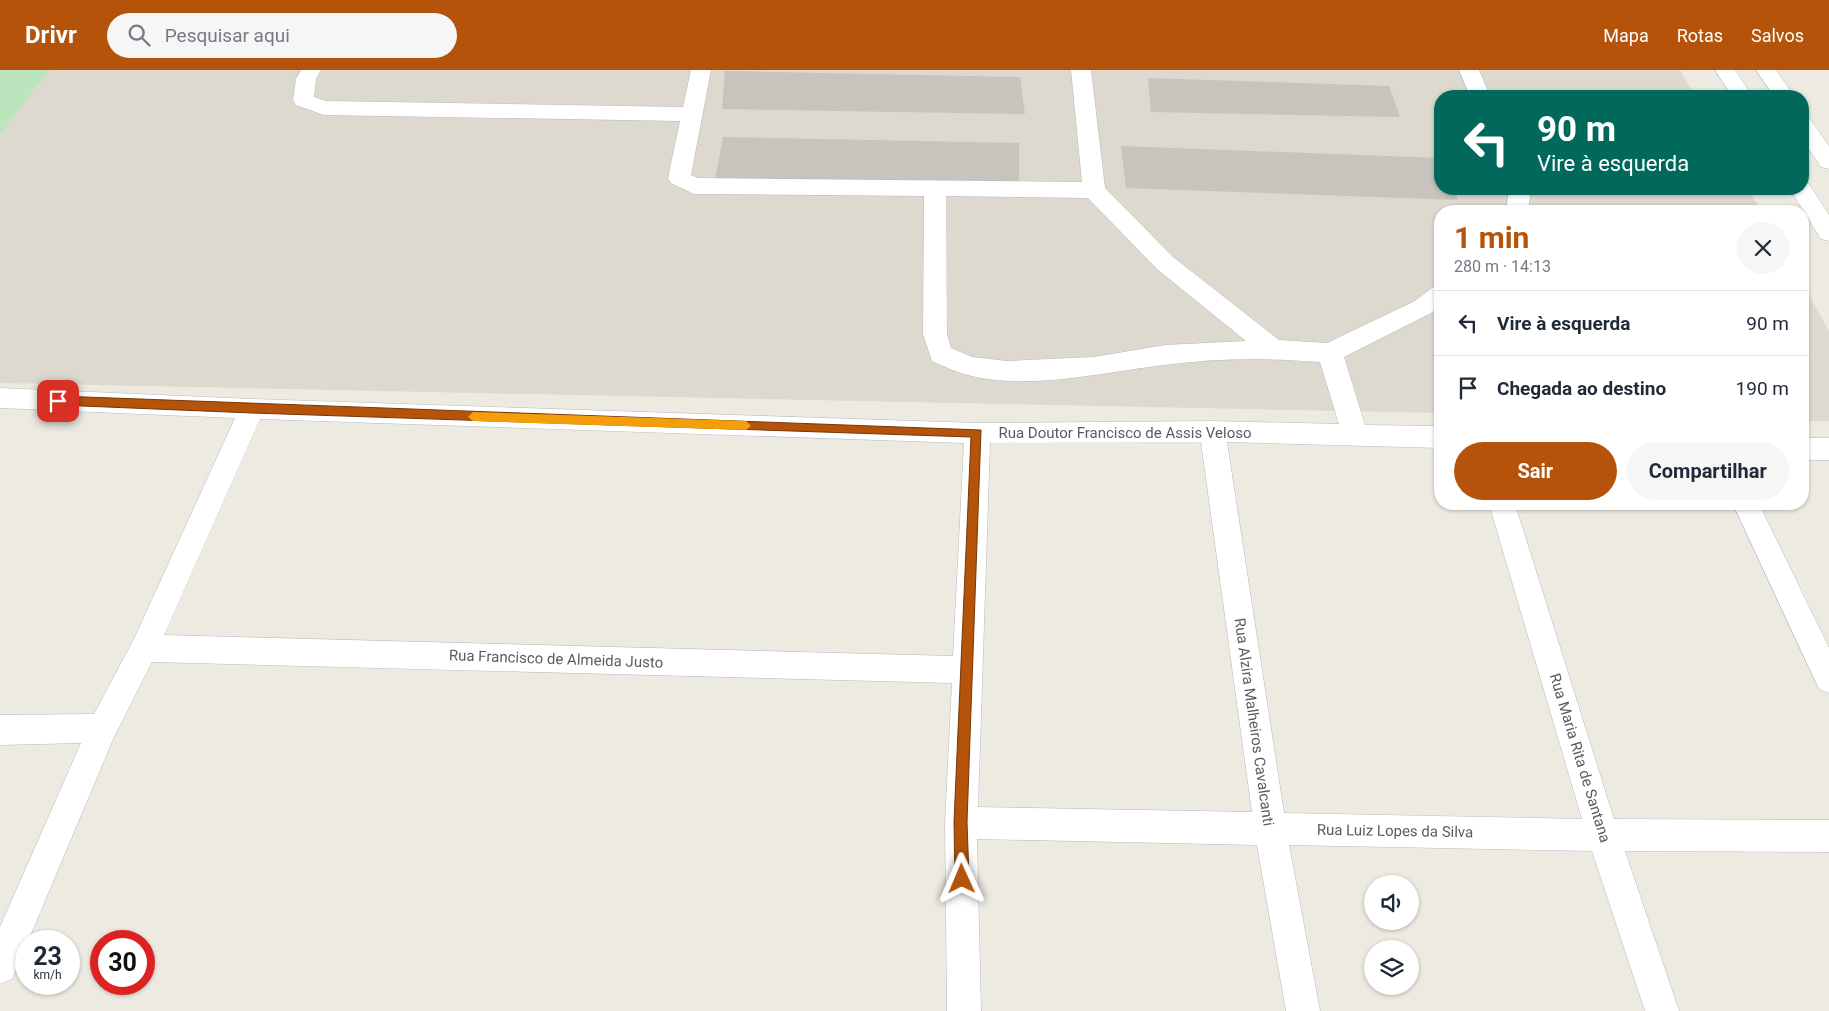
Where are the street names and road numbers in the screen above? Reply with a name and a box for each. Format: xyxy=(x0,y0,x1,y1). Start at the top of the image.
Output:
street label: Rua Doutor Francisco de Assis Veloso xyxy=(998,424,1252,442)
street label: Rua Alzira Malheiros Cavalcanti xyxy=(1230,617,1278,827)
street label: Rua Francisco de Almeida Justo xyxy=(449,646,663,672)
street label: Rua Maria Rita de Santana xyxy=(1546,671,1614,845)
street label: Rua Luiz Lopes da Silva xyxy=(1317,821,1473,841)

